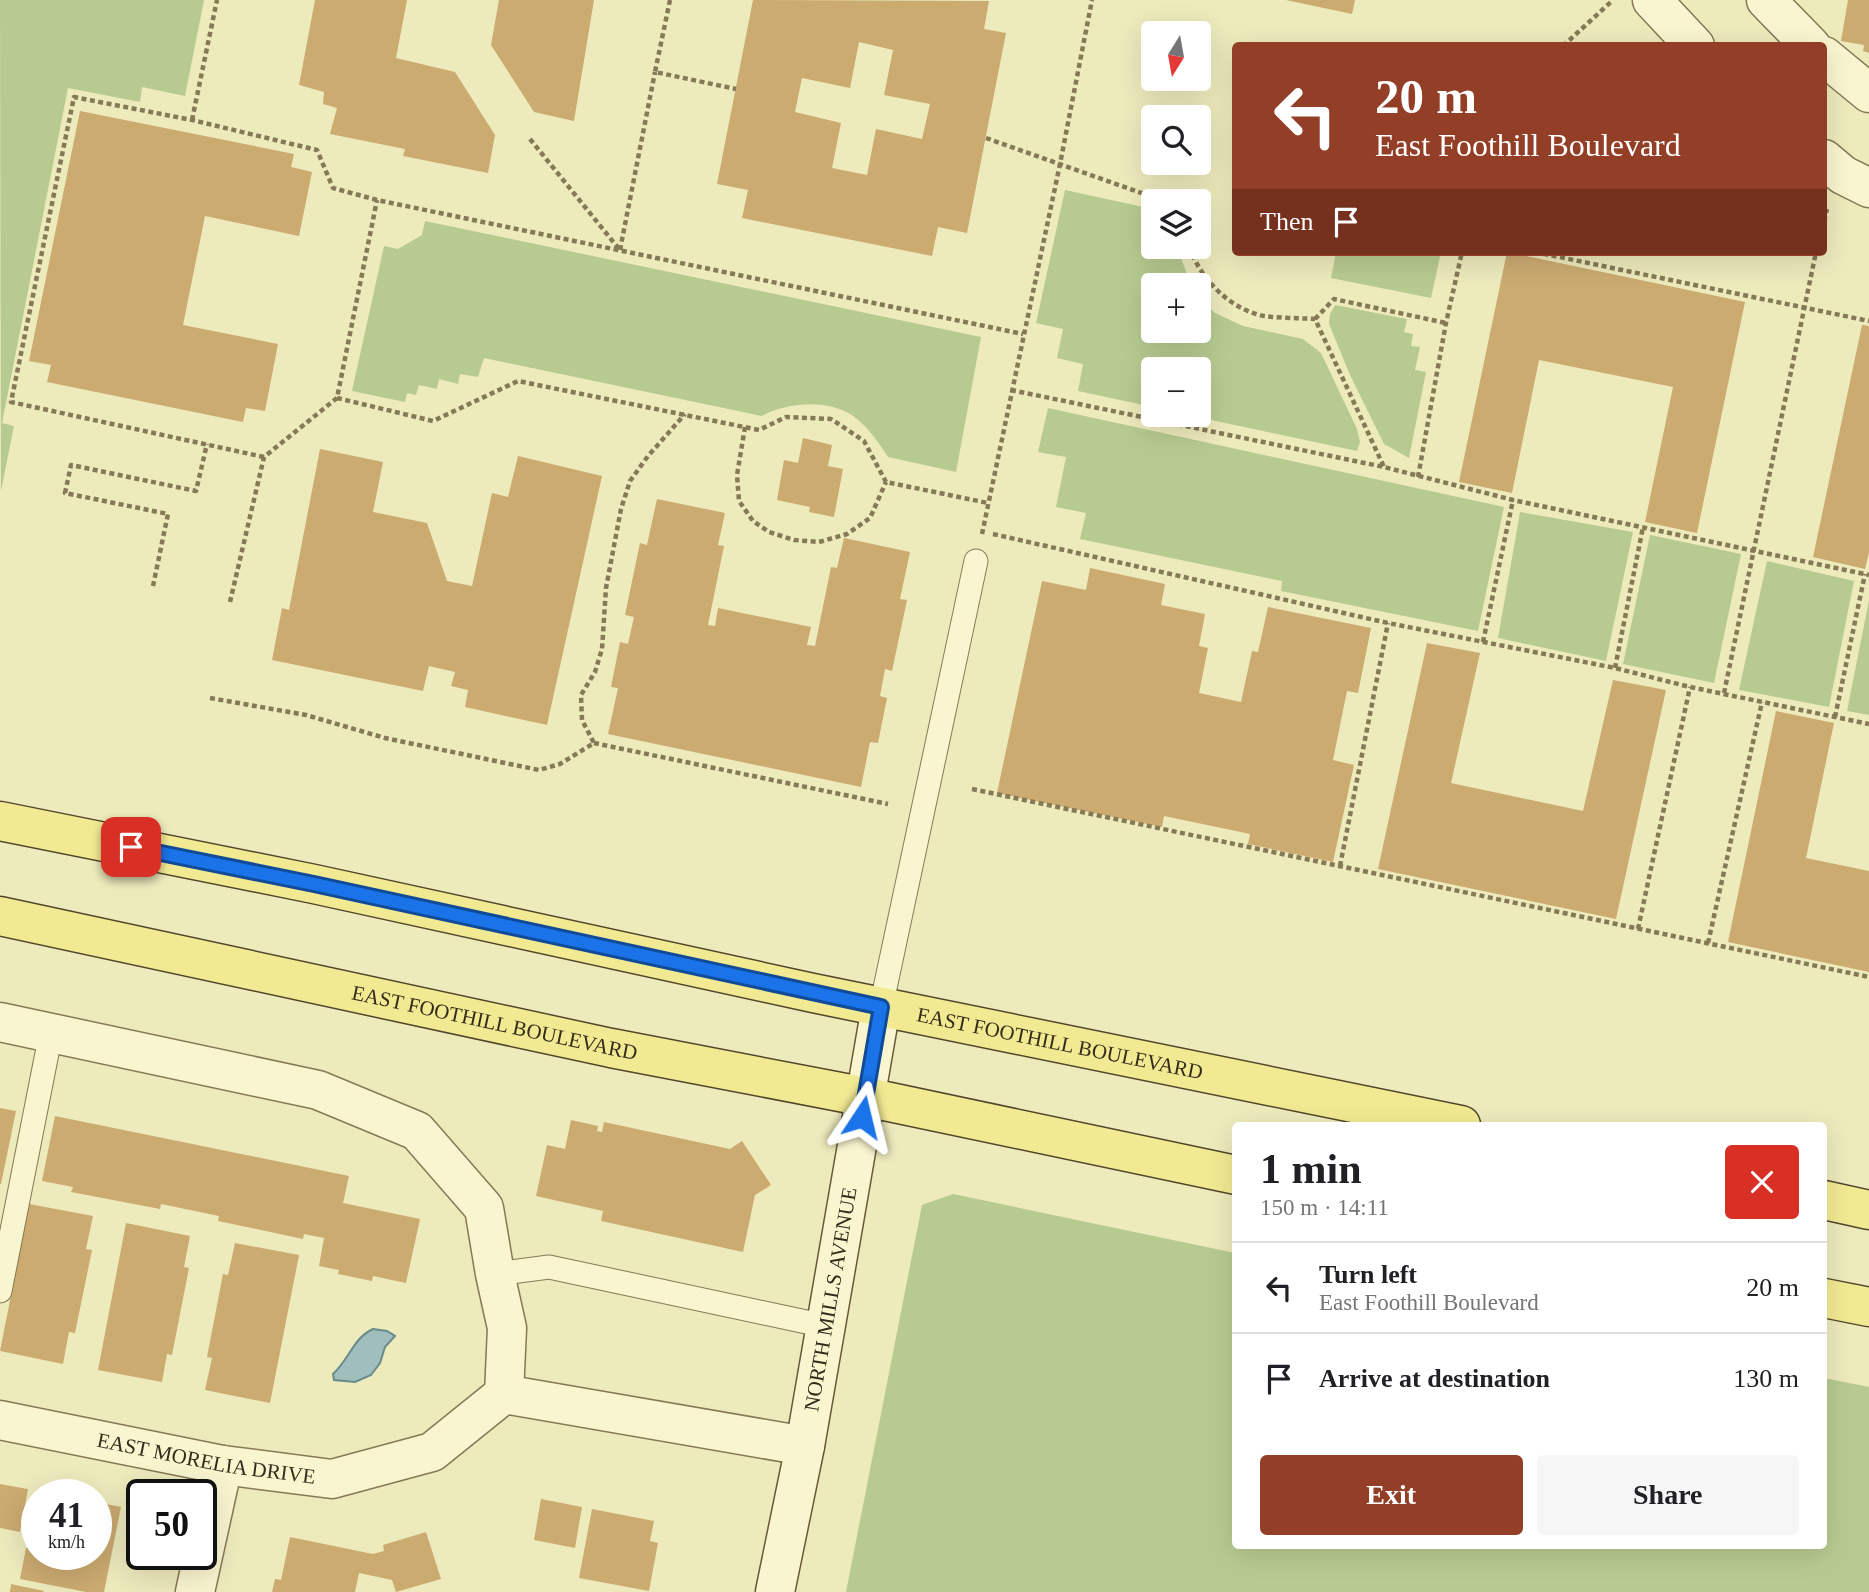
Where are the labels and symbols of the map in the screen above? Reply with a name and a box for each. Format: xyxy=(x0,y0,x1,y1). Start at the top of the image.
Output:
north arrow xyxy=(1141,21,1211,91)
pin xyxy=(101,817,161,877)
street label: EAST FOOTHILL BOULEVARD xyxy=(350,980,639,1065)
street label: EAST FOOTHILL BOULEVARD xyxy=(915,1002,1205,1084)
position arrow xyxy=(825,1080,899,1154)
street label: NORTH MILLS AVENUE xyxy=(799,1185,862,1413)
street label: EAST MORELIA DRIVE xyxy=(95,1428,317,1489)
speed limit sign: 50 xyxy=(126,1479,217,1570)

